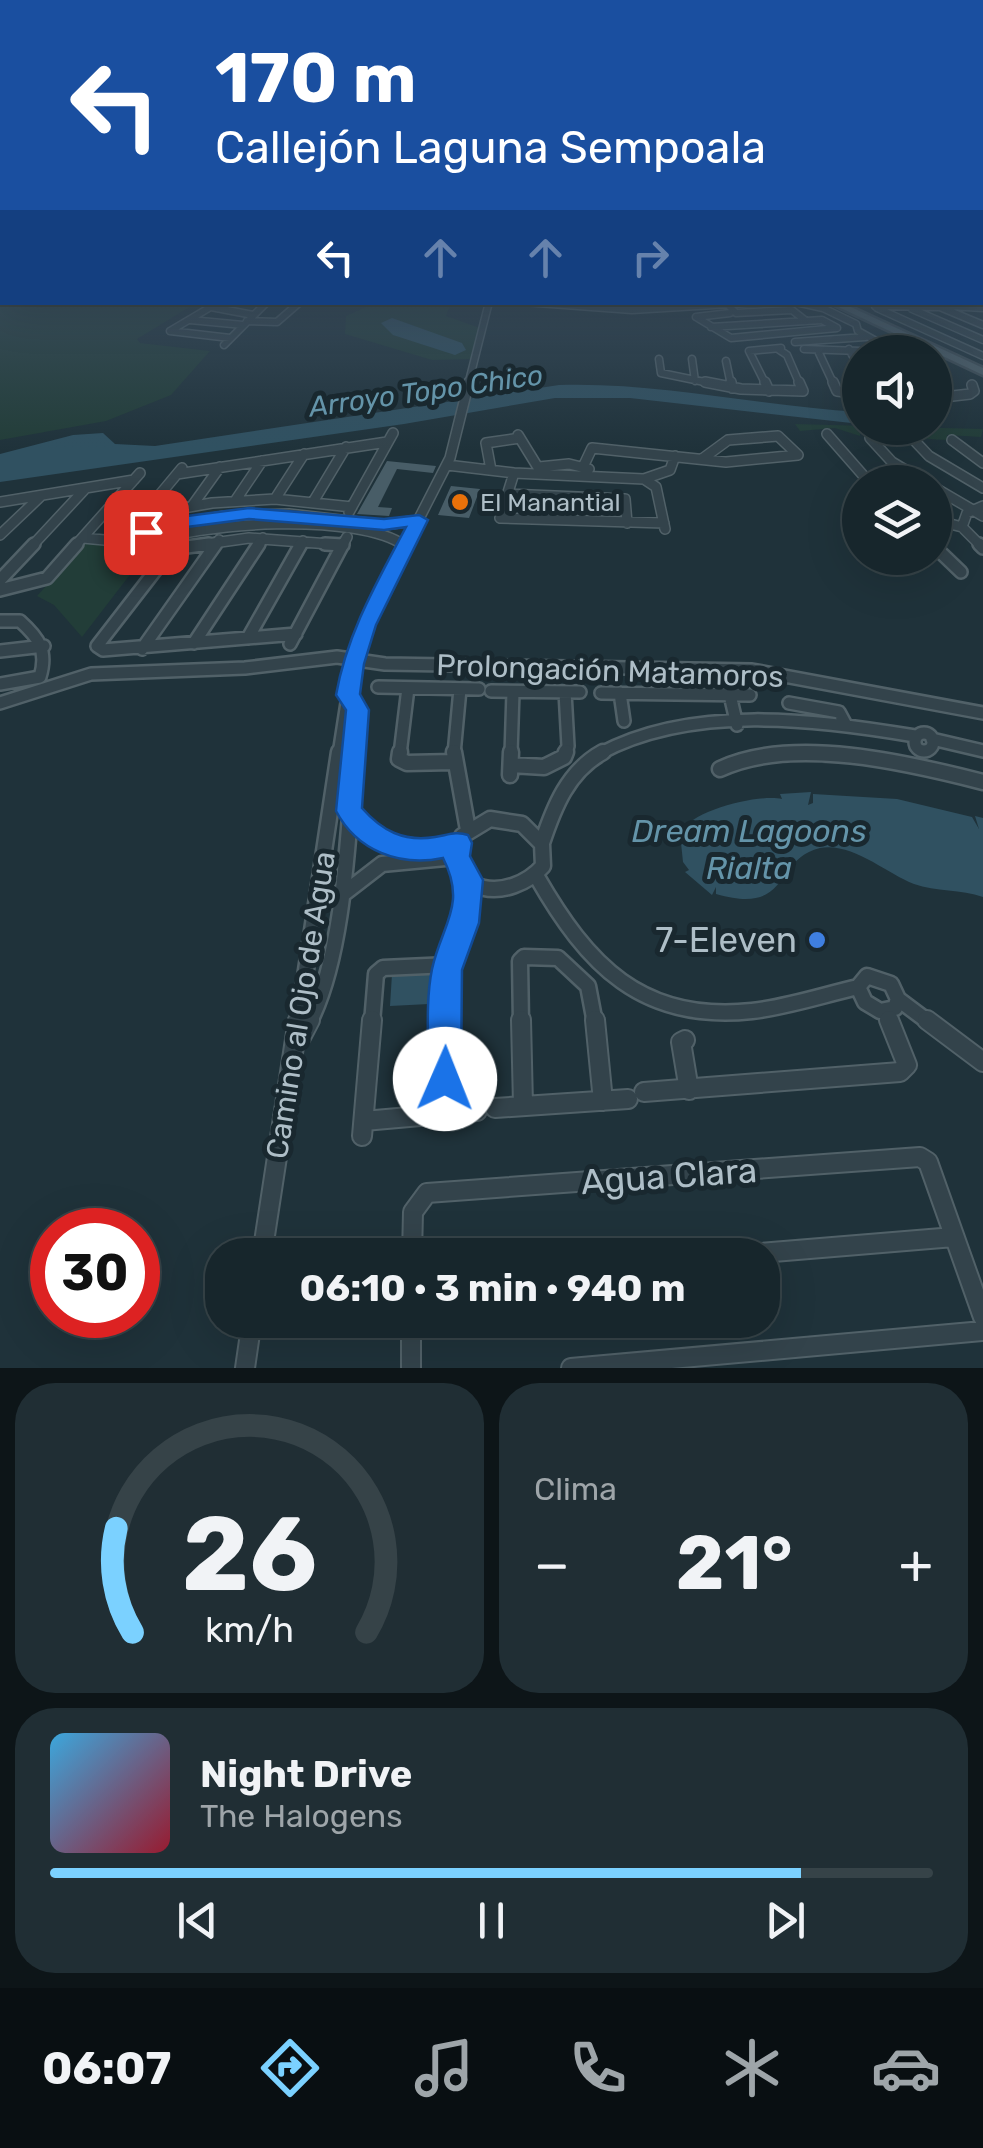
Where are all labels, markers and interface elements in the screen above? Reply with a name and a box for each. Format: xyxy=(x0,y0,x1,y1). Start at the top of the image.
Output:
text: 170 m xyxy=(215,37,417,120)
icon: left xyxy=(50,40,180,170)
text: Callejón Laguna Sempoala xyxy=(215,121,766,174)
icon: left xyxy=(308,230,363,285)
icon: ahead xyxy=(413,230,468,285)
icon: ahead xyxy=(518,230,573,285)
icon: right xyxy=(623,230,678,285)
map controls xyxy=(842,335,952,575)
button: sound xyxy=(842,335,952,445)
water label: Arroyo Topo Chico xyxy=(305,358,545,424)
button: layers xyxy=(842,465,952,575)
place label: El Manantial xyxy=(480,488,621,517)
pin xyxy=(104,490,189,575)
marker: El Manantial xyxy=(449,491,471,513)
icon: arrive xyxy=(119,505,174,560)
street label: Prolongación Matamoros xyxy=(436,647,784,695)
water label: Dream Lagoons Rialta xyxy=(631,812,867,887)
street label: Camino al Ojo de Agua xyxy=(259,849,343,1161)
place label: 7-Eleven xyxy=(655,919,797,961)
marker: 7-Eleven xyxy=(806,929,828,951)
position arrow xyxy=(393,1027,497,1131)
street label: Agua Clara xyxy=(579,1149,759,1203)
speed limit sign: 30 xyxy=(30,1208,160,1338)
text: 06:10 · 3 min · 940 m xyxy=(300,1265,685,1311)
text: Clima xyxy=(534,1470,617,1508)
text: 26 xyxy=(182,1493,317,1616)
text: 21° xyxy=(676,1519,793,1608)
text: − xyxy=(534,1532,570,1597)
text: + xyxy=(899,1532,933,1597)
text: km/h xyxy=(205,1609,294,1651)
text: Night Drive xyxy=(200,1751,412,1797)
text: The Halogens xyxy=(200,1797,403,1835)
icon: previous xyxy=(170,1893,225,1948)
icon: pause xyxy=(464,1893,519,1948)
icon: next xyxy=(758,1893,813,1948)
icon: directions xyxy=(255,2033,325,2103)
icon: music xyxy=(409,2033,479,2103)
icon: phone xyxy=(563,2033,633,2103)
icon: climate xyxy=(717,2033,787,2103)
icon: car xyxy=(871,2033,941,2103)
text: 06:07 xyxy=(42,2042,171,2095)

